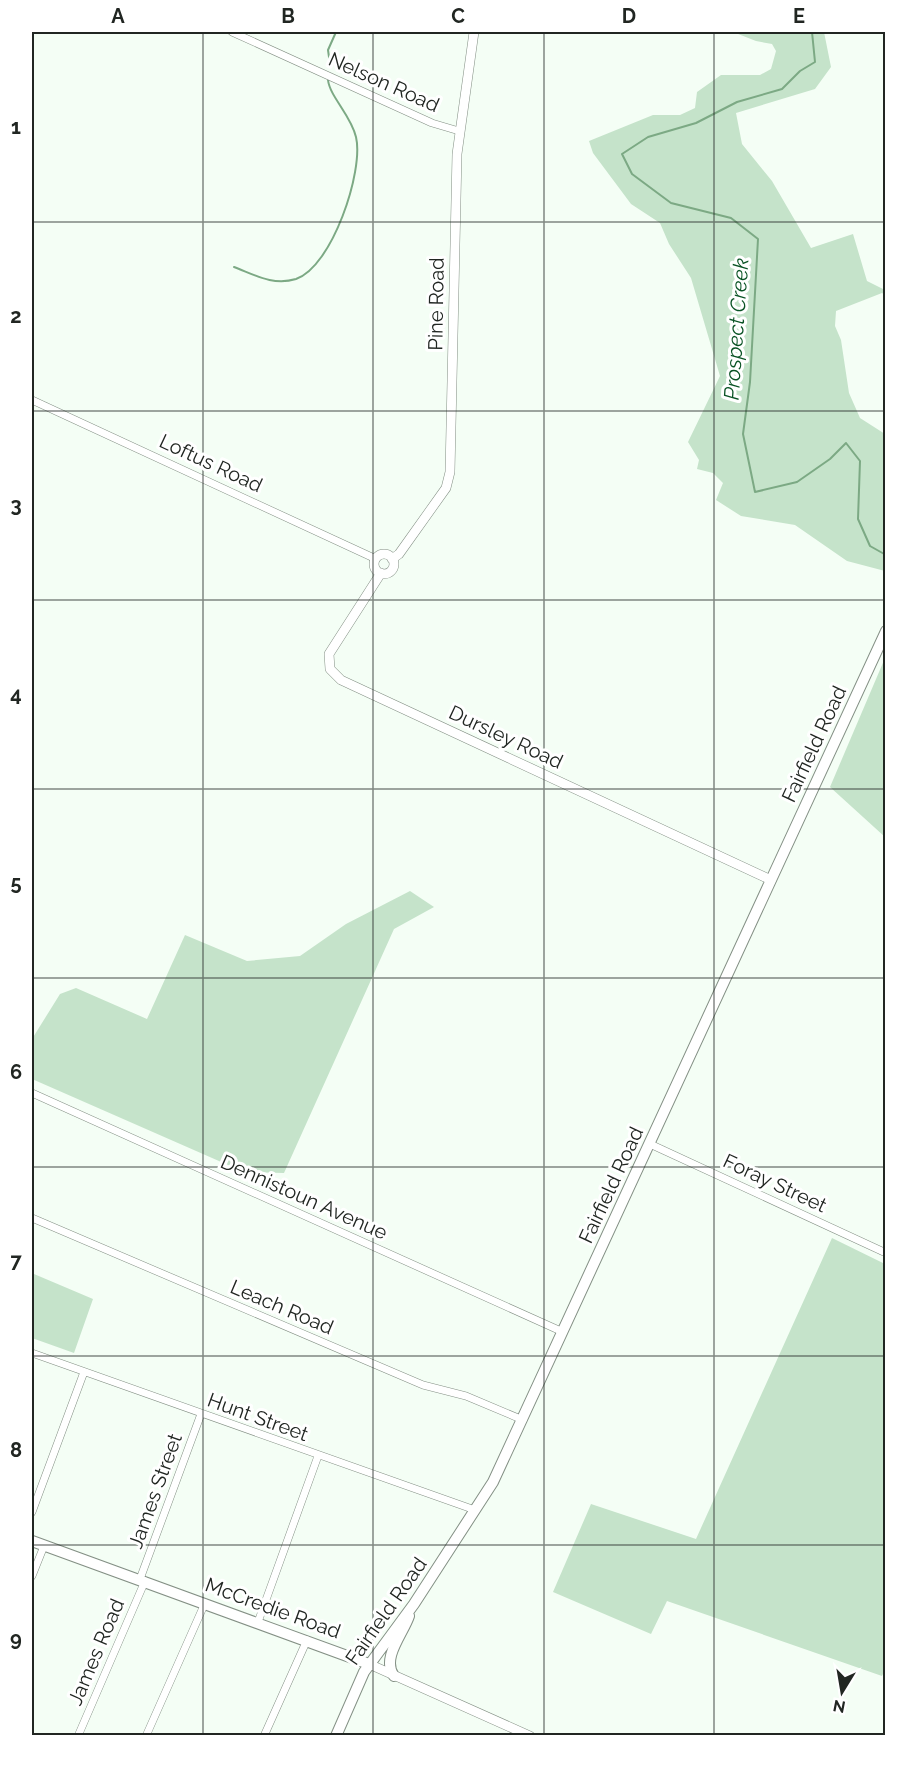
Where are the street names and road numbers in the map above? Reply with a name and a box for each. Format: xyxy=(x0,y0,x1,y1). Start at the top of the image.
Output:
street label: Nelson Road xyxy=(325,47,443,117)
street label: Pine Road xyxy=(423,257,449,351)
street label: Loftus Road xyxy=(156,429,266,497)
street label: Fairfield Road xyxy=(777,682,851,806)
street label: Dursley Road xyxy=(445,700,567,774)
street label: Fairfield Road xyxy=(574,1123,648,1247)
street label: Dennistoun Avenue xyxy=(217,1149,391,1245)
street label: Foray Street xyxy=(719,1149,831,1218)
street label: Leach Road xyxy=(227,1275,337,1339)
street label: Hunt Street xyxy=(204,1388,312,1446)
street label: James Street xyxy=(123,1430,187,1552)
street label: Fairfield Road xyxy=(340,1553,432,1669)
street label: McCredie Road xyxy=(202,1572,344,1644)
street label: James Road xyxy=(63,1595,129,1709)

